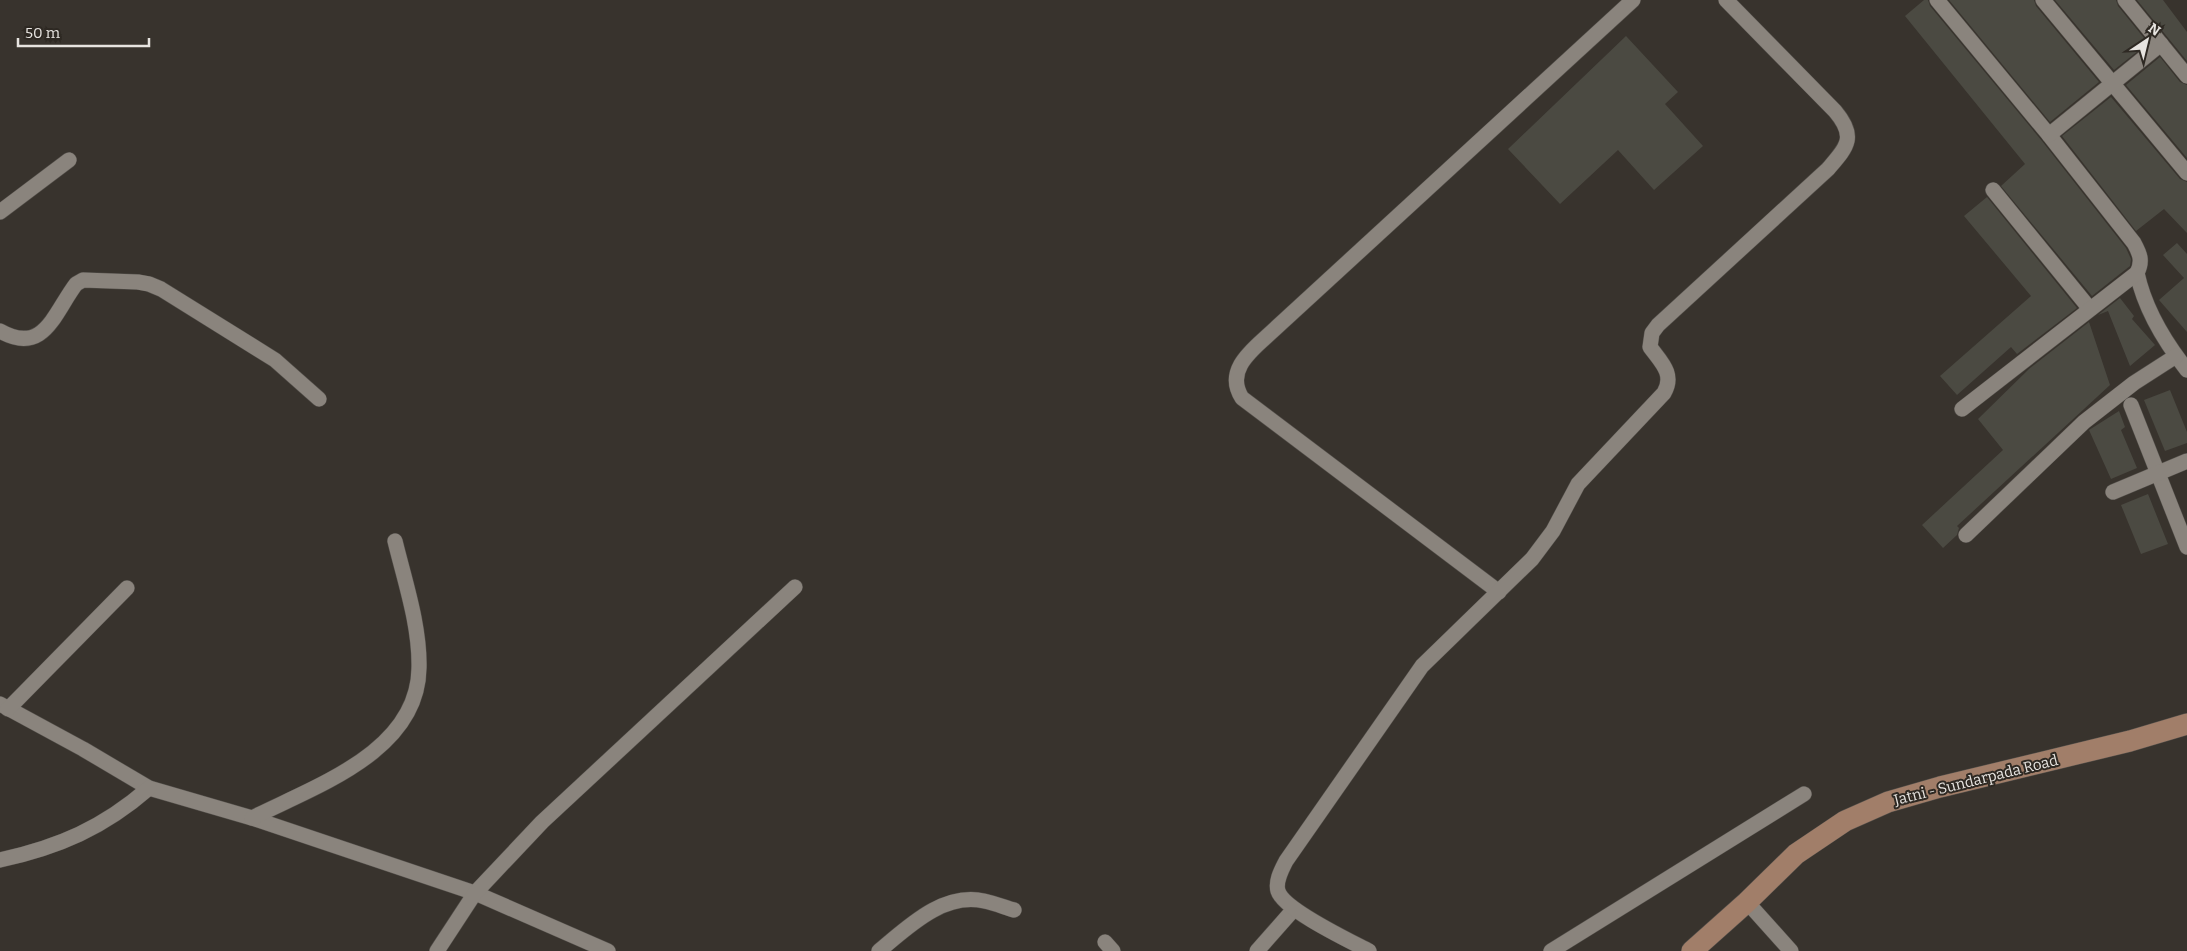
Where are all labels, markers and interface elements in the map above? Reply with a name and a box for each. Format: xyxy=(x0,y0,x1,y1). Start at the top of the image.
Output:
scale bar xyxy=(18,15,149,47)
north arrow xyxy=(2122,15,2172,65)
text: N xyxy=(2145,20,2164,40)
text: 50 m xyxy=(25,24,61,42)
street label: Jatni - Sundarpada Road xyxy=(1891,751,2060,809)

